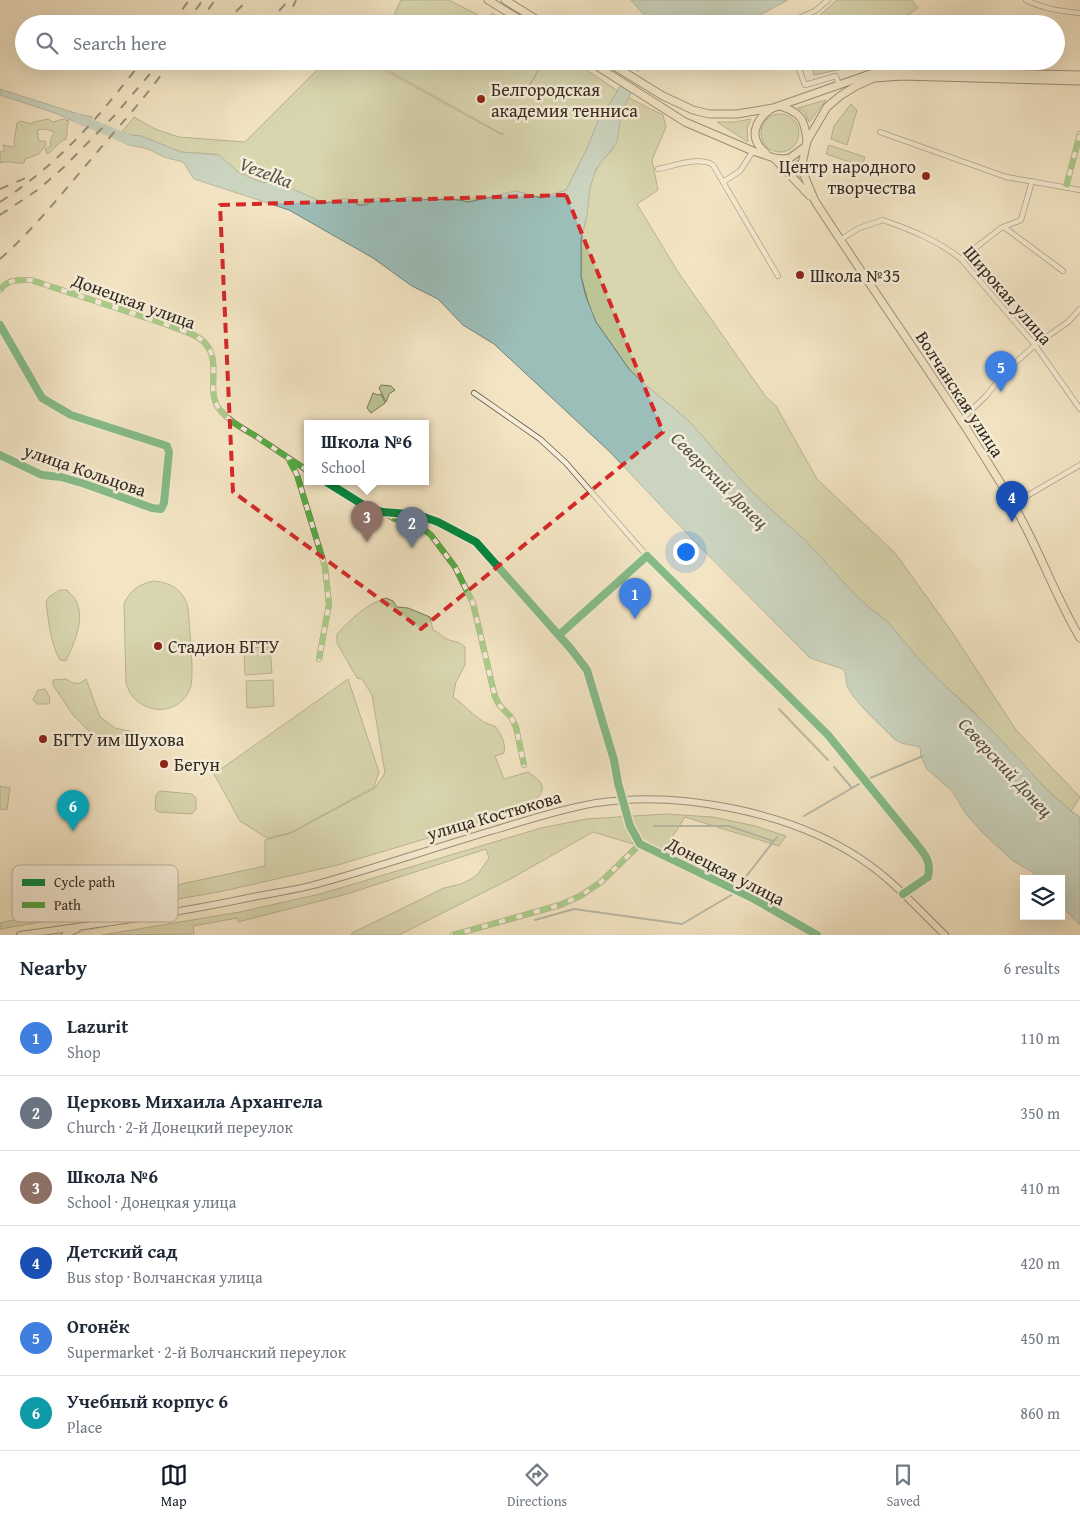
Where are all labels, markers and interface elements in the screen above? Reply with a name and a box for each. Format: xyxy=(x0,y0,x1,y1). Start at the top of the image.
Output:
search box xyxy=(15,15,1065,70)
icon: search xyxy=(33,29,61,57)
text: Search here xyxy=(73,29,167,57)
place label: Белгородская академия тенниса xyxy=(491,76,638,124)
marker: Белгородская академия тенниса xyxy=(475,93,487,105)
water label: Vezelka xyxy=(235,149,297,195)
place label: Центр народного творчества xyxy=(779,153,916,201)
marker: Центр народного творчества xyxy=(920,170,932,182)
street label: Широкая улица xyxy=(957,239,1059,351)
place label: Школа №35 xyxy=(810,262,900,289)
street label: Донецкая улица xyxy=(68,266,200,336)
marker: Школа №35 xyxy=(794,269,806,281)
street label: Волчанская улица xyxy=(909,326,1011,463)
pin: 5 xyxy=(985,351,1017,392)
popup xyxy=(304,420,429,485)
water label: Северский Донец xyxy=(665,425,776,536)
text: Школа №6 xyxy=(321,427,412,455)
street label: улица Кольцова xyxy=(19,436,150,504)
text: School xyxy=(321,455,365,479)
pin: 4 xyxy=(996,481,1028,522)
pin: 3 xyxy=(351,501,383,542)
pin: 2 xyxy=(396,507,428,548)
your location xyxy=(673,539,699,565)
pin: 1 xyxy=(619,578,651,619)
place label: Стадион БГТУ xyxy=(168,633,279,660)
marker: Стадион БГТУ xyxy=(152,640,164,652)
water label: Северский Донец xyxy=(952,711,1060,824)
place label: БГТУ им Шухова xyxy=(53,726,185,753)
marker: БГТУ им Шухова xyxy=(37,733,49,745)
place label: Бегун xyxy=(174,751,220,778)
marker: Бегун xyxy=(158,758,170,770)
street label: улица Костюкова xyxy=(423,783,565,847)
pin: 6 xyxy=(57,790,89,831)
street label: Донецкая улица xyxy=(661,829,790,913)
legend xyxy=(12,865,178,922)
text: Cycle path xyxy=(54,872,115,892)
map controls xyxy=(1020,875,1065,920)
button: layers xyxy=(1020,875,1065,920)
text: Path xyxy=(54,895,81,915)
text: Nearby xyxy=(20,952,87,983)
text: 6 results xyxy=(1003,956,1060,980)
text: Lazurit xyxy=(67,1012,128,1040)
text: 1 xyxy=(32,1026,40,1050)
text: 110 m xyxy=(1020,1026,1060,1050)
text: Shop xyxy=(67,1040,101,1064)
text: Церковь Михаила Архангела xyxy=(67,1087,323,1115)
text: 2 xyxy=(32,1101,40,1125)
text: 350 m xyxy=(1020,1101,1060,1125)
text: Church · 2-й Донецкий переулок xyxy=(67,1115,293,1139)
text: Школа №6 xyxy=(67,1162,158,1190)
text: 3 xyxy=(32,1176,40,1200)
text: 410 m xyxy=(1020,1176,1060,1200)
text: School · Донецкая улица xyxy=(67,1190,236,1214)
text: Детский сад xyxy=(67,1237,178,1265)
text: 4 xyxy=(32,1251,40,1275)
text: 420 m xyxy=(1020,1251,1060,1275)
text: Bus stop · Волчанская улица xyxy=(67,1265,263,1289)
text: Огонёк xyxy=(67,1312,129,1340)
text: 5 xyxy=(32,1326,40,1350)
text: 450 m xyxy=(1020,1326,1060,1350)
text: Supermarket · 2-й Волчанский переулок xyxy=(67,1340,346,1364)
text: Учебный корпус 6 xyxy=(67,1387,228,1415)
text: 6 xyxy=(32,1401,40,1425)
text: 860 m xyxy=(1020,1401,1060,1425)
text: Place xyxy=(67,1415,102,1439)
tab: Map xyxy=(160,1461,188,1511)
tab: Directions xyxy=(507,1461,567,1511)
tab: Saved xyxy=(886,1461,920,1511)

